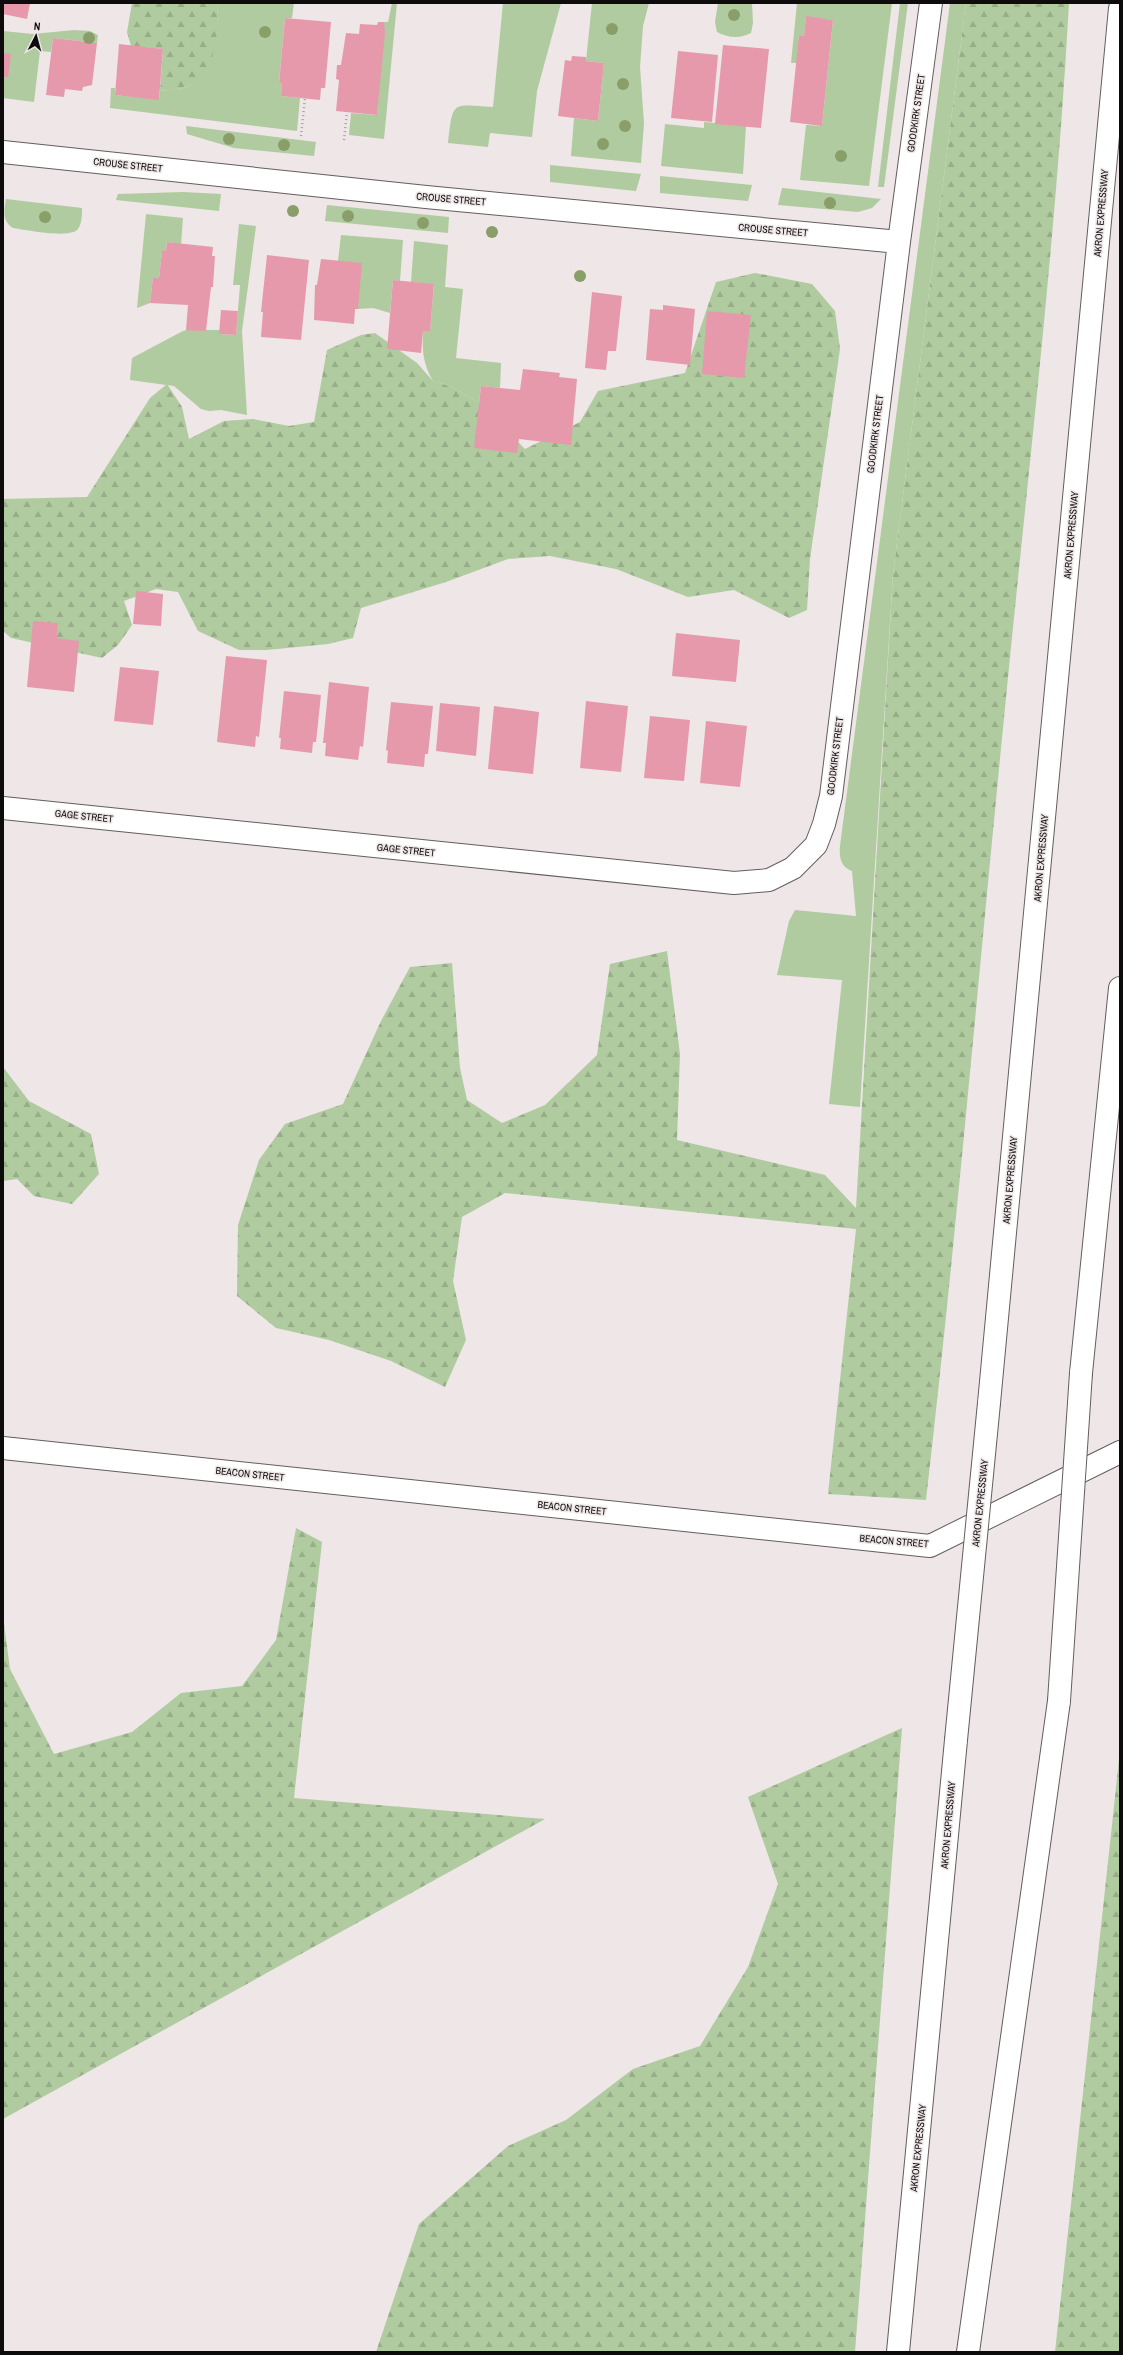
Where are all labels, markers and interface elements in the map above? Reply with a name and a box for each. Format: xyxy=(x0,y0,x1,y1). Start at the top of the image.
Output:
north arrow xyxy=(16,16,56,56)
text: N xyxy=(33,19,41,33)
street label: GOODKIRK STREET xyxy=(904,73,928,153)
street label: CROUSE STREET xyxy=(93,155,163,175)
street label: AKRON EXPRESSWAY xyxy=(1091,168,1111,258)
street label: CROUSE STREET xyxy=(416,189,486,209)
street label: CROUSE STREET xyxy=(738,220,808,240)
street label: GOODKIRK STREET xyxy=(864,394,886,474)
street label: AKRON EXPRESSWAY xyxy=(1061,490,1081,580)
street label: GOODKIRK STREET xyxy=(824,716,846,796)
street label: GAGE STREET xyxy=(54,806,114,826)
street label: AKRON EXPRESSWAY xyxy=(1031,813,1051,903)
street label: GAGE STREET xyxy=(376,840,436,860)
street label: AKRON EXPRESSWAY xyxy=(1000,1135,1020,1225)
street label: AKRON EXPRESSWAY xyxy=(969,1458,991,1548)
street label: BEACON STREET xyxy=(215,1464,285,1484)
street label: BEACON STREET xyxy=(537,1498,607,1518)
street label: BEACON STREET xyxy=(859,1532,929,1550)
street label: AKRON EXPRESSWAY xyxy=(938,1780,958,1870)
street label: AKRON EXPRESSWAY xyxy=(907,2103,929,2193)

